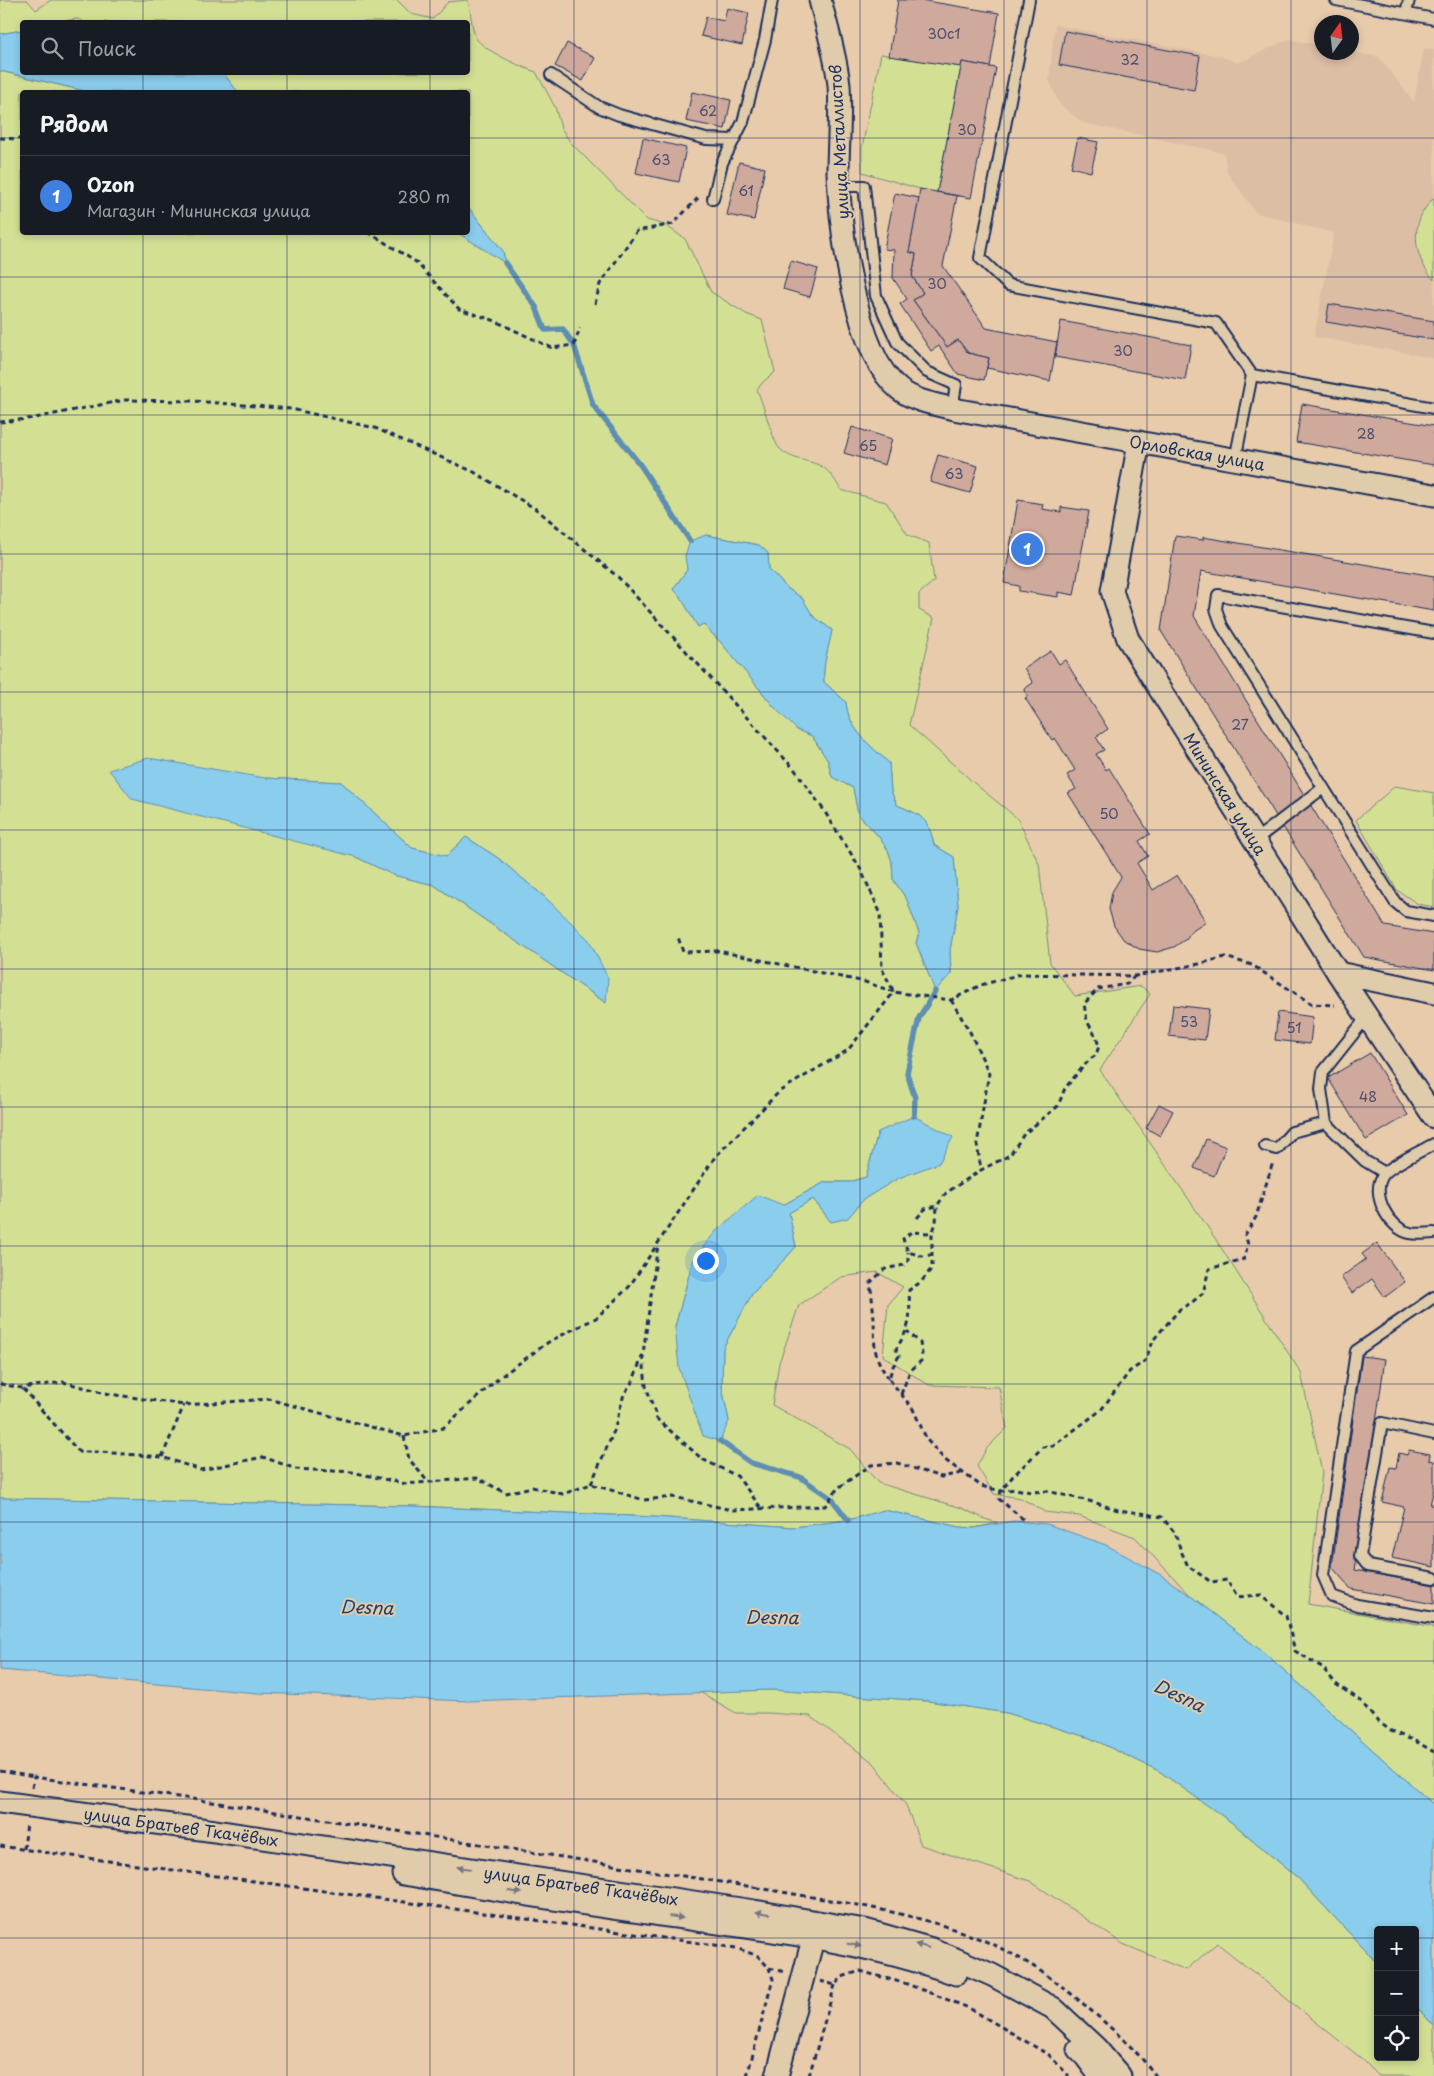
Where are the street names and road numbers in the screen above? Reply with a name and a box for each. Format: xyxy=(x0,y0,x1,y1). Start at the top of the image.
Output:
street label: улица Металлистов xyxy=(822,64,854,220)
street label: Орловская улица xyxy=(1128,428,1267,476)
street label: Мининская улица xyxy=(1178,728,1273,859)
street label: улица Братьев Ткачёвых xyxy=(82,1800,280,1852)
street label: улица Братьев Ткачёвых xyxy=(482,1859,680,1911)

